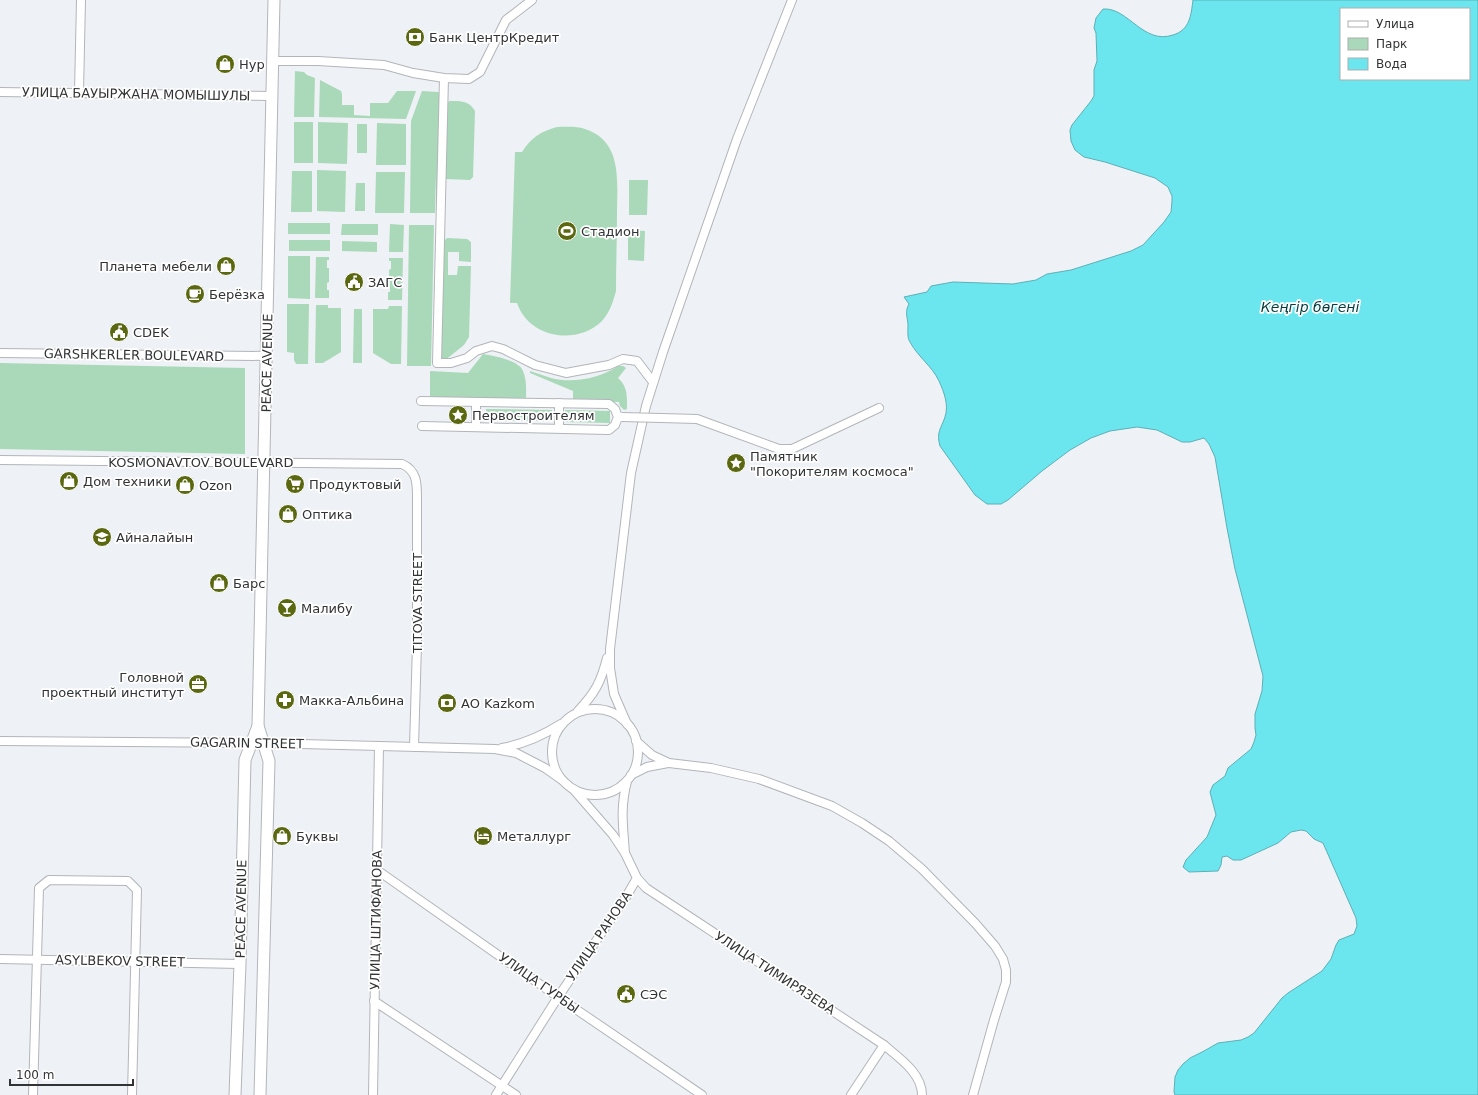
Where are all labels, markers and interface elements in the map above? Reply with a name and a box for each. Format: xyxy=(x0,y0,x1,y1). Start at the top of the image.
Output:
legend xyxy=(1340,8,1470,80)
text: Улица xyxy=(1376,17,1414,31)
bank icon: Банк ЦентрКредит xyxy=(404,26,426,48)
place label: Банк ЦентрКредит xyxy=(429,30,560,45)
text: Парк xyxy=(1376,37,1407,51)
shop icon: Нур xyxy=(214,53,236,75)
place label: Нур xyxy=(239,57,265,72)
text: Вода xyxy=(1376,57,1407,71)
street label: УЛИЦА БАУЫРЖАНА МОМЫШУЛЫ xyxy=(22,85,250,103)
sports icon: Стадион xyxy=(556,220,578,242)
place label: Стадион xyxy=(581,224,640,239)
shop icon: Планета мебели xyxy=(215,255,237,277)
place label: Планета мебели xyxy=(99,259,212,274)
public building icon: ЗАГС xyxy=(343,271,365,293)
place label: ЗАГС xyxy=(368,275,402,290)
cafe icon: Берёзка xyxy=(184,283,206,305)
place label: Берёзка xyxy=(209,287,265,302)
water label: Кеңгір бөгені xyxy=(1261,299,1359,315)
street label: PEACE AVENUE xyxy=(259,313,275,413)
public building icon: CDEK xyxy=(108,321,130,343)
place label: CDEK xyxy=(133,325,169,340)
street label: GARSHKERLER BOULEVARD xyxy=(44,346,224,364)
place icon: Первостроителям xyxy=(447,404,469,426)
place label: Первостроителям xyxy=(472,408,595,423)
place label: Памятник "Покорителям космоса" xyxy=(750,449,914,479)
place icon: Памятник "Покорителям космоса" xyxy=(725,452,747,474)
street label: KOSMONAVTOV BOULEVARD xyxy=(108,455,294,470)
shop icon: Дом техники xyxy=(58,470,80,492)
supermarket icon: Продуктовый xyxy=(284,473,306,495)
place label: Дом техники xyxy=(83,474,172,489)
shop icon: Ozon xyxy=(174,474,196,496)
place label: Продуктовый xyxy=(309,477,401,492)
place label: Ozon xyxy=(199,478,232,493)
shop icon: Оптика xyxy=(277,503,299,525)
place label: Оптика xyxy=(302,507,353,522)
school or university icon: Айналайын xyxy=(91,526,113,548)
place label: Айналайын xyxy=(116,530,193,545)
street label: TITOVA STREET xyxy=(410,553,425,654)
shop icon: Барс xyxy=(208,572,230,594)
place label: Барс xyxy=(233,576,265,591)
bar icon: Малибу xyxy=(276,597,298,619)
place label: Малибу xyxy=(301,601,353,616)
place label: Головной проектный институт xyxy=(42,670,184,700)
office icon: Головной проектный институт xyxy=(187,673,209,695)
pharmacy icon: Макка-Альбина xyxy=(274,689,296,711)
bank icon: AO Kazkom xyxy=(436,692,458,714)
place label: Макка-Альбина xyxy=(299,693,404,708)
place label: AO Kazkom xyxy=(461,696,535,711)
street label: GAGARIN STREET xyxy=(190,735,304,751)
shop icon: Буквы xyxy=(271,825,293,847)
hotel icon: Металлург xyxy=(472,825,494,847)
place label: Буквы xyxy=(296,829,338,844)
place label: Металлург xyxy=(497,829,571,844)
street label: УЛИЦА ШТИФАНОВА xyxy=(367,850,385,990)
street label: PEACE AVENUE xyxy=(233,859,249,959)
street label: УЛИЦА РАНОВА xyxy=(563,888,635,984)
street label: УЛИЦА ТИМИРЯЗЕВА xyxy=(712,928,838,1018)
street label: УЛИЦА ГУРБЫ xyxy=(496,950,582,1016)
street label: ASYLBEKOV STREET xyxy=(55,952,185,970)
public building icon: СЭС xyxy=(615,983,637,1005)
place label: СЭС xyxy=(640,987,667,1002)
scale bar xyxy=(10,1061,133,1087)
text: 100 m xyxy=(16,1068,54,1082)

